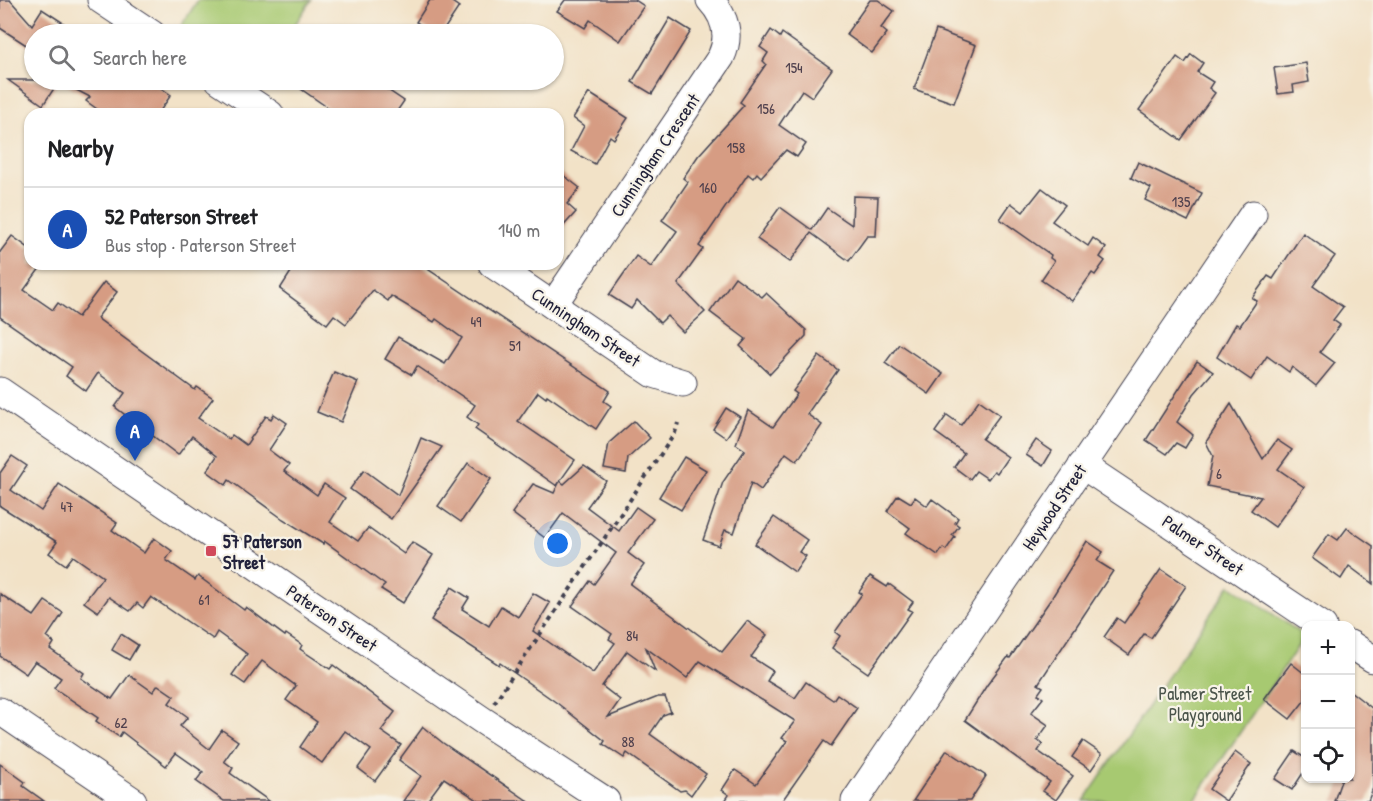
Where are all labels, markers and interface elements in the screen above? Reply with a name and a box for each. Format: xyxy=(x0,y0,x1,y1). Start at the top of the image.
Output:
search box xyxy=(24,24,564,90)
icon: search xyxy=(45,41,78,74)
text: Search here xyxy=(93,42,187,72)
house number: 154 xyxy=(785,57,803,78)
street label: Cunningham Crescent xyxy=(604,88,706,222)
house number: 156 xyxy=(757,98,775,119)
text: Nearby xyxy=(48,130,114,165)
house number: 158 xyxy=(727,137,745,158)
house number: 160 xyxy=(699,177,717,198)
house number: 135 xyxy=(1172,191,1191,212)
text: 52 Paterson Street xyxy=(105,201,257,231)
text: A xyxy=(63,216,72,243)
text: 140 m xyxy=(498,216,540,243)
text: Bus stop · Paterson Street xyxy=(105,231,296,258)
street label: Cunningham Street xyxy=(527,281,646,373)
house number: 49 xyxy=(470,311,482,332)
house number: 51 xyxy=(509,335,521,356)
pin: A xyxy=(116,412,154,461)
street label: Heywood Street xyxy=(1016,458,1093,555)
house number: 6 xyxy=(1216,463,1222,484)
house number: 47 xyxy=(60,496,74,517)
street label: Palmer Street xyxy=(1158,509,1249,582)
place label: 57 Paterson Street xyxy=(223,529,302,575)
your location xyxy=(543,529,572,558)
marker: 57 Paterson Street xyxy=(204,544,218,558)
street label: Paterson Street xyxy=(282,578,383,658)
house number: 61 xyxy=(198,589,210,610)
map controls xyxy=(1301,621,1355,783)
button: + xyxy=(1301,621,1355,675)
house number: 84 xyxy=(626,625,638,646)
button: − xyxy=(1301,675,1355,729)
park label: Palmer Street Playground xyxy=(1159,681,1252,727)
house number: 62 xyxy=(114,712,128,733)
button: locate xyxy=(1301,729,1355,783)
house number: 88 xyxy=(622,731,635,752)

